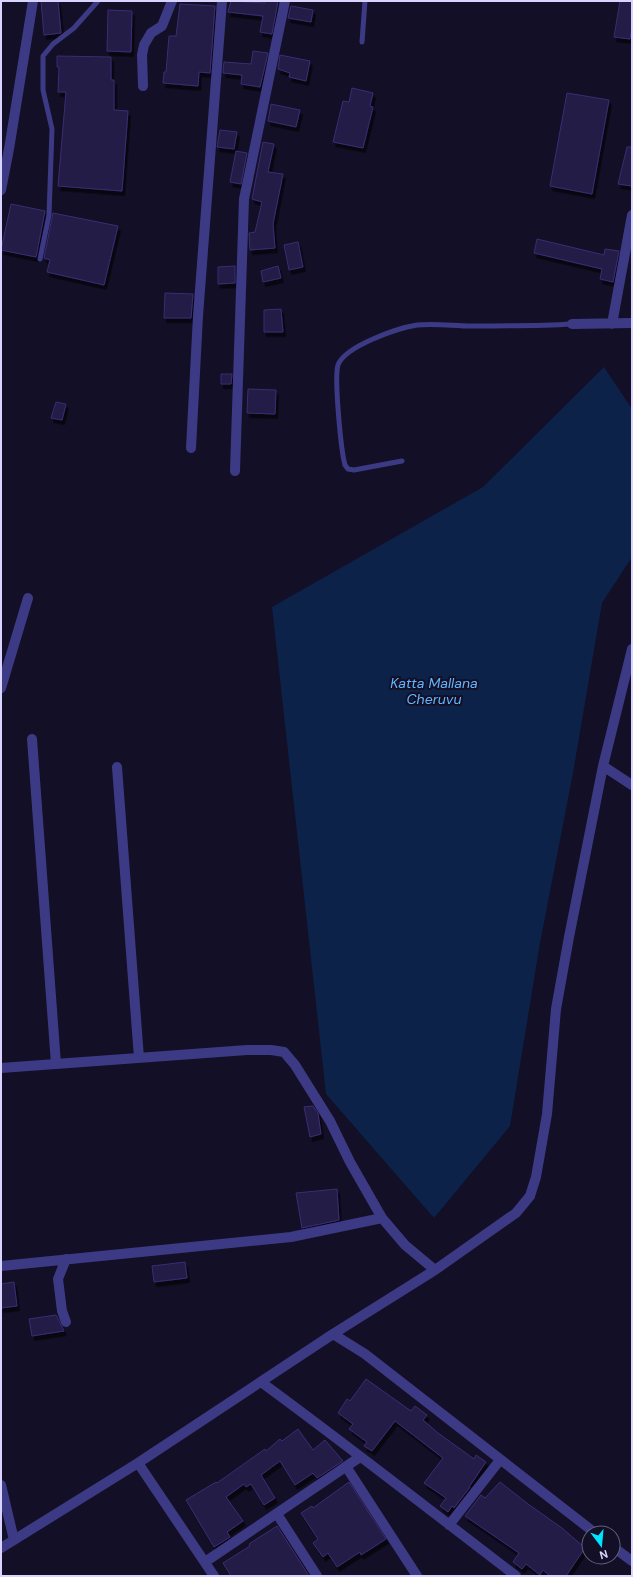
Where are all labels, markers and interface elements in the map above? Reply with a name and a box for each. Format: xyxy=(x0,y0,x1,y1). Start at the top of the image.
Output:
water label: Katta Mallana Cheruvu xyxy=(390,674,478,708)
north arrow xyxy=(581,1525,621,1565)
text: N xyxy=(598,1547,610,1562)

